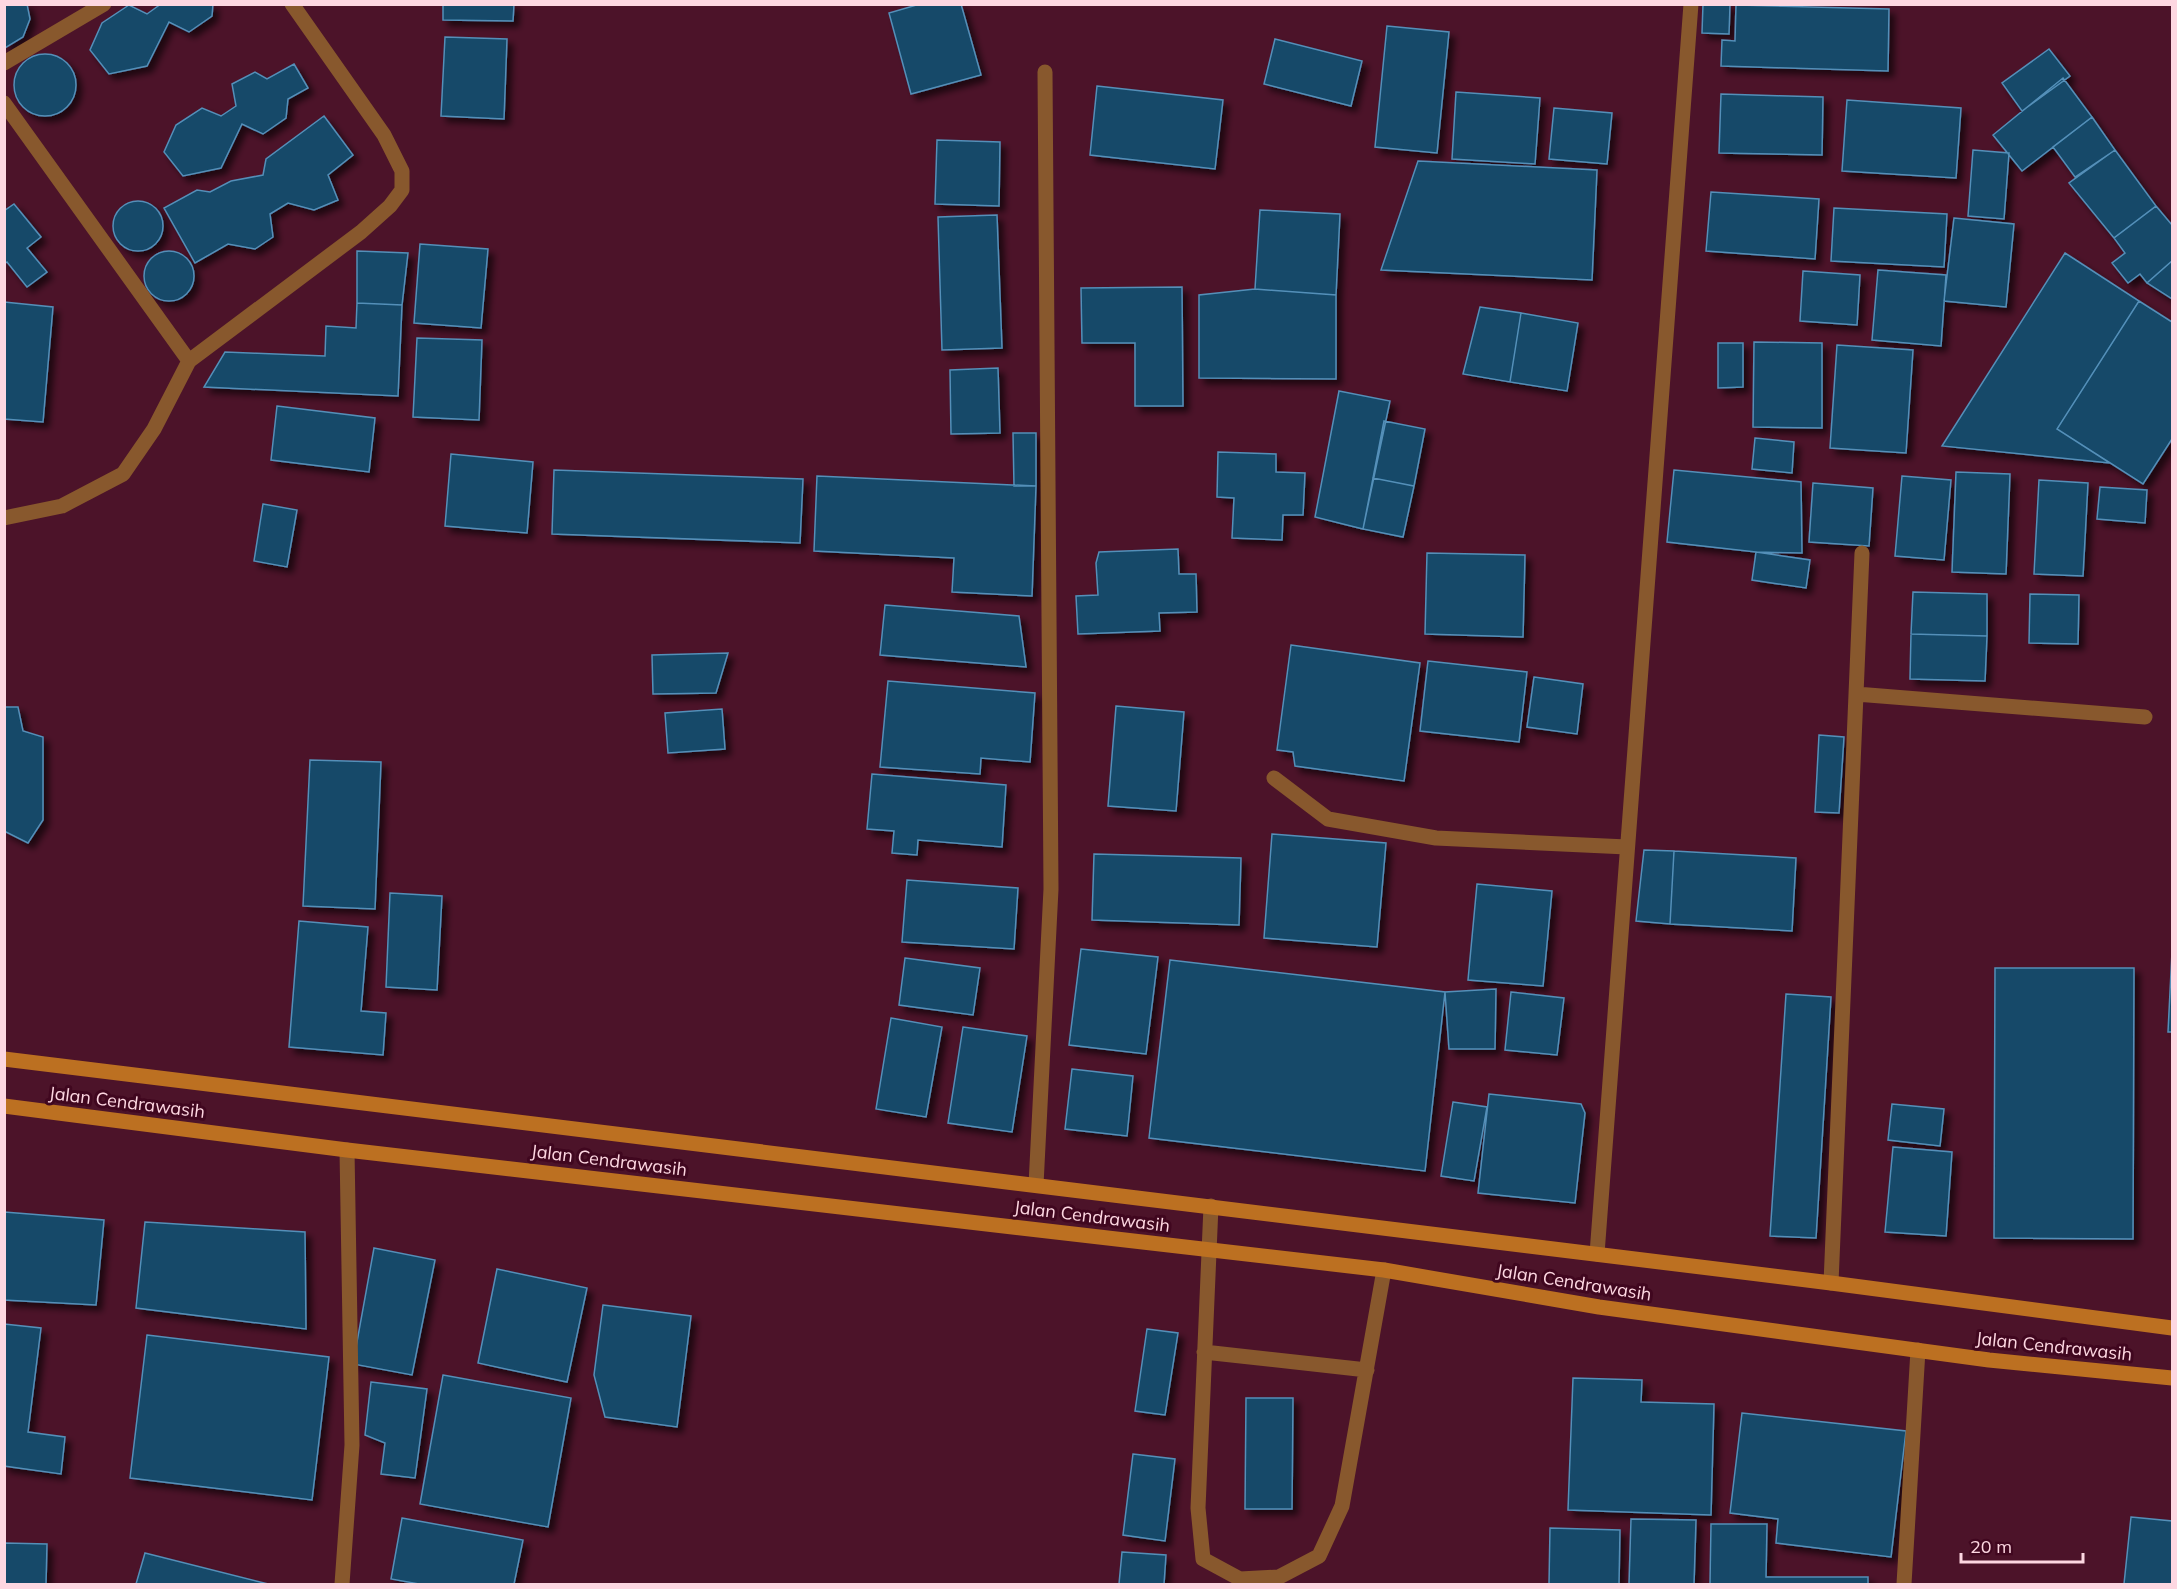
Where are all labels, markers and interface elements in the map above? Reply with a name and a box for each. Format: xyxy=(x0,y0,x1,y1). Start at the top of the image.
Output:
street label: Jalan Cendrawasih xyxy=(48,1081,206,1123)
street label: Jalan Cendrawasih xyxy=(530,1139,688,1181)
street label: Jalan Cendrawasih xyxy=(1013,1195,1171,1237)
street label: Jalan Cendrawasih xyxy=(1495,1258,1653,1306)
street label: Jalan Cendrawasih xyxy=(1975,1326,2133,1366)
scale bar xyxy=(1961,1526,2082,1564)
text: 20 m xyxy=(1970,1535,2012,1558)

